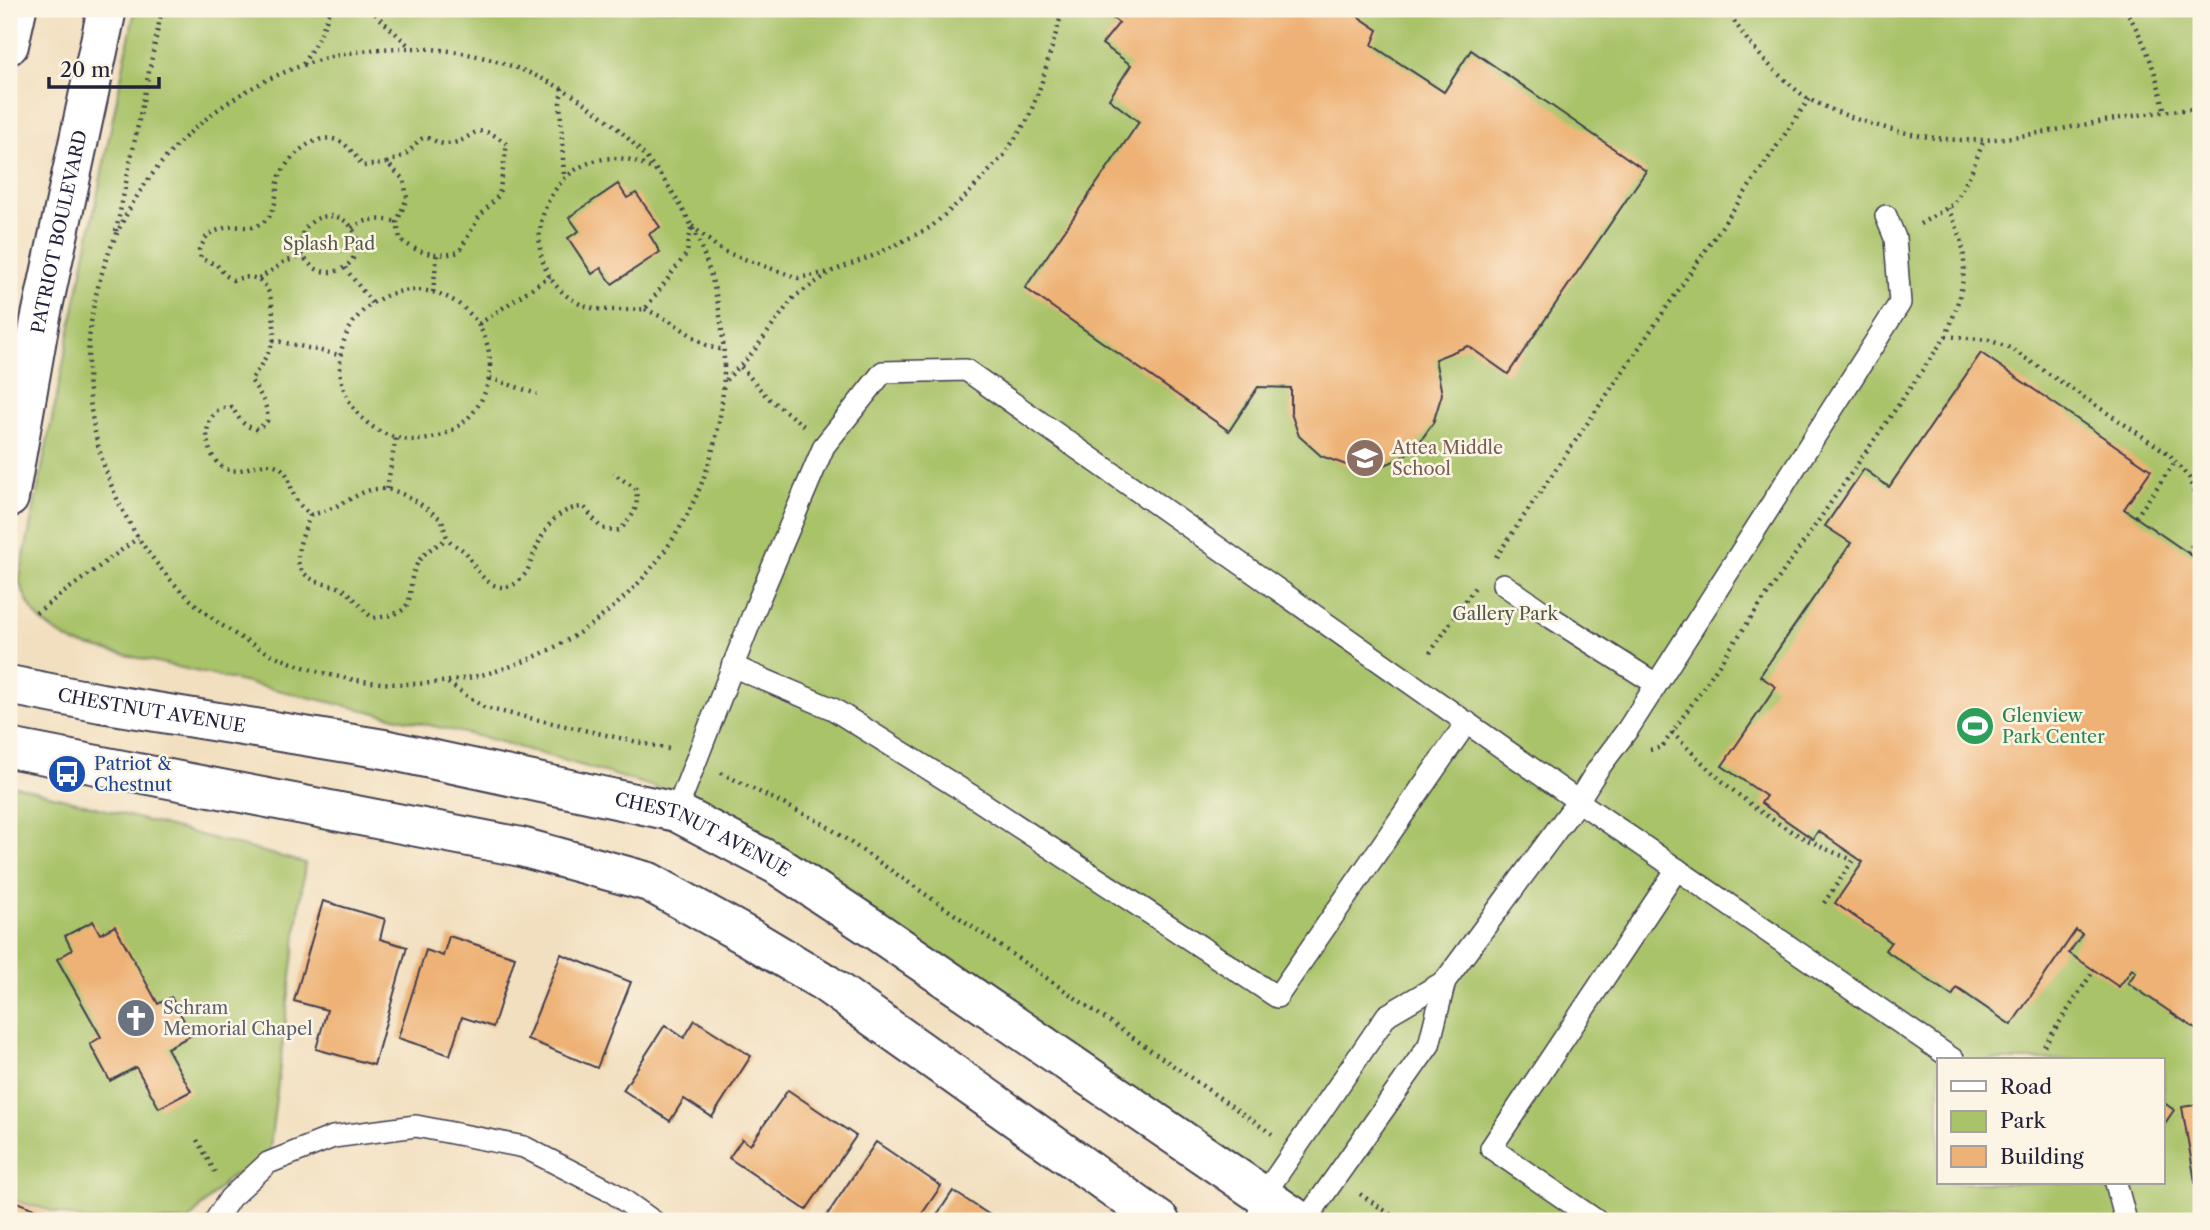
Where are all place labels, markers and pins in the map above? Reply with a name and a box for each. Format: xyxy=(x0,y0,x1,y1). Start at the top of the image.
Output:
school or university icon: Attea Middle School xyxy=(1344,437,1386,479)
place label: Attea Middle School xyxy=(1391,437,1503,480)
sports icon: Glenview Park Center xyxy=(1954,705,1996,747)
place label: Glenview Park Center xyxy=(2002,705,2105,748)
bus stop icon: Patriot & Chestnut xyxy=(46,753,88,795)
place label: Patriot & Chestnut xyxy=(94,753,173,796)
church icon: Schram Memorial Chapel xyxy=(115,997,157,1039)
place label: Schram Memorial Chapel xyxy=(163,997,313,1040)

